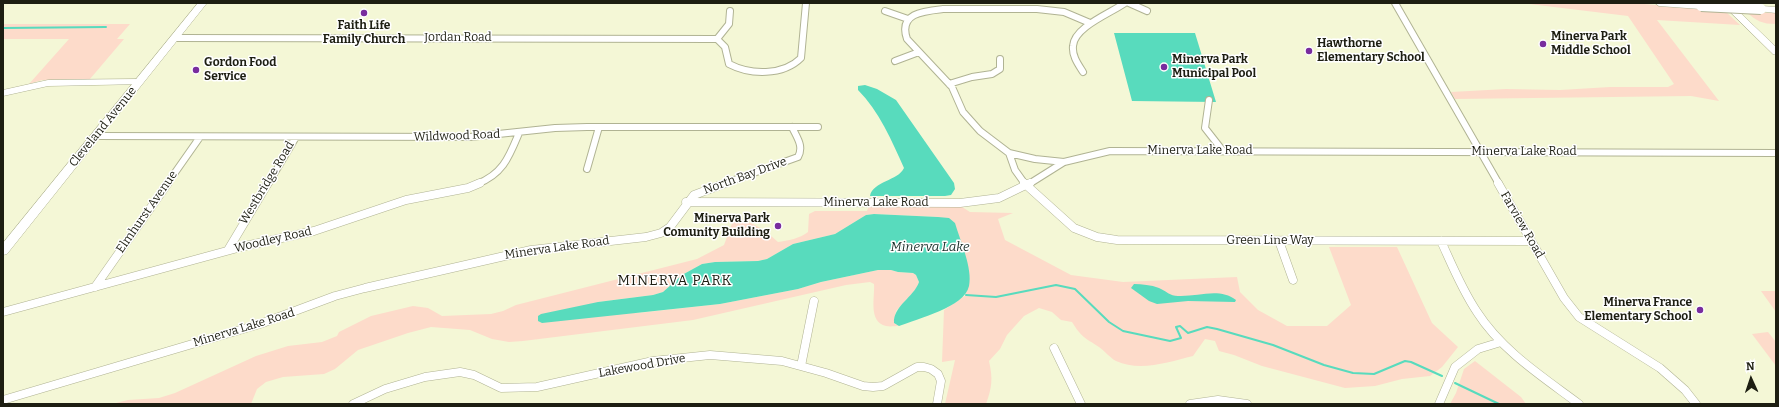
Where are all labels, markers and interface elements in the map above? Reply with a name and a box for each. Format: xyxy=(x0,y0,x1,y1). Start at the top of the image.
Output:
marker: Faith Life Family Church xyxy=(359,8,369,18)
place label: Faith Life Family Church xyxy=(323,19,405,47)
place label: Minerva Park Middle School xyxy=(1551,30,1631,58)
street label: Jordan Road xyxy=(424,31,492,45)
place label: Hawthorne Elementary School xyxy=(1317,37,1425,65)
marker: Minerva Park Middle School xyxy=(1538,39,1548,49)
marker: Hawthorne Elementary School xyxy=(1304,46,1314,56)
place label: Minerva Park Municipal Pool xyxy=(1172,53,1256,81)
place label: Gordon Food Service xyxy=(204,56,276,84)
marker: Minerva Park Municipal Pool xyxy=(1159,62,1169,72)
marker: Gordon Food Service xyxy=(191,65,201,75)
street label: Cleveland Avenue xyxy=(66,84,140,170)
street label: Wildwood Road xyxy=(413,127,501,145)
street label: Westbridge Road xyxy=(237,139,297,227)
street label: Minerva Lake Road xyxy=(1147,144,1253,158)
street label: Minerva Lake Road xyxy=(1471,145,1577,159)
street label: North Bay Drive xyxy=(701,154,789,198)
street label: Elmhurst Avenue xyxy=(113,168,181,256)
street label: Farview Road xyxy=(1497,189,1547,261)
street label: Minerva Lake Road xyxy=(823,196,929,210)
place label: Minerva Park Comunity Building xyxy=(663,212,770,240)
marker: Minerva Park Comunity Building xyxy=(773,221,783,231)
street label: Woodley Road xyxy=(233,224,313,256)
street label: Minerva Lake Road xyxy=(504,234,610,262)
street label: Green Line Way xyxy=(1226,234,1314,248)
water label: Minerva Lake xyxy=(891,239,969,255)
district label: MINERVA PARK xyxy=(617,273,733,289)
place label: Minerva France Elementary School xyxy=(1584,296,1692,324)
marker: Minerva France Elementary School xyxy=(1695,305,1705,315)
street label: Minerva Lake Road xyxy=(191,306,297,350)
street label: Lakewood Drive xyxy=(597,351,687,381)
north arrow xyxy=(1731,359,1771,399)
text: N xyxy=(1746,360,1755,373)

